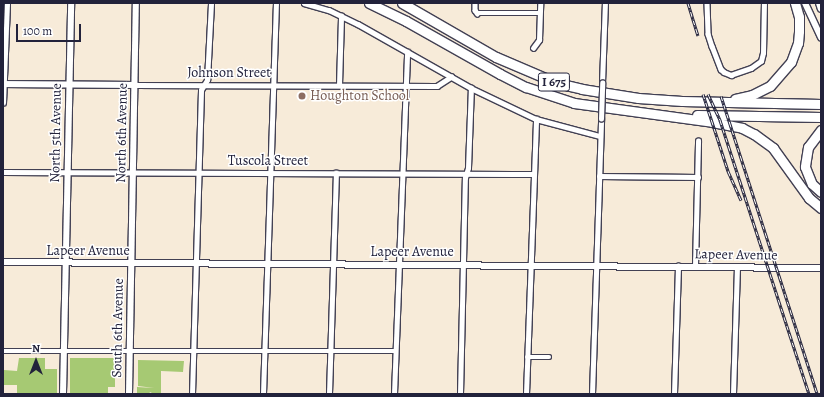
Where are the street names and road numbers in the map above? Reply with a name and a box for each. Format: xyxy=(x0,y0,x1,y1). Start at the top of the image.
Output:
street label: Johnson Street xyxy=(187,65,271,81)
road number: I 675 xyxy=(537,71,571,93)
street label: North 5th Avenue xyxy=(47,83,65,183)
street label: North 6th Avenue xyxy=(113,83,131,183)
street label: Tuscola Street xyxy=(228,153,308,169)
street label: Lapeer Avenue xyxy=(46,243,130,259)
street label: Lapeer Avenue xyxy=(370,244,454,260)
street label: Lapeer Avenue xyxy=(694,246,778,264)
street label: South 6th Avenue xyxy=(109,278,127,378)

